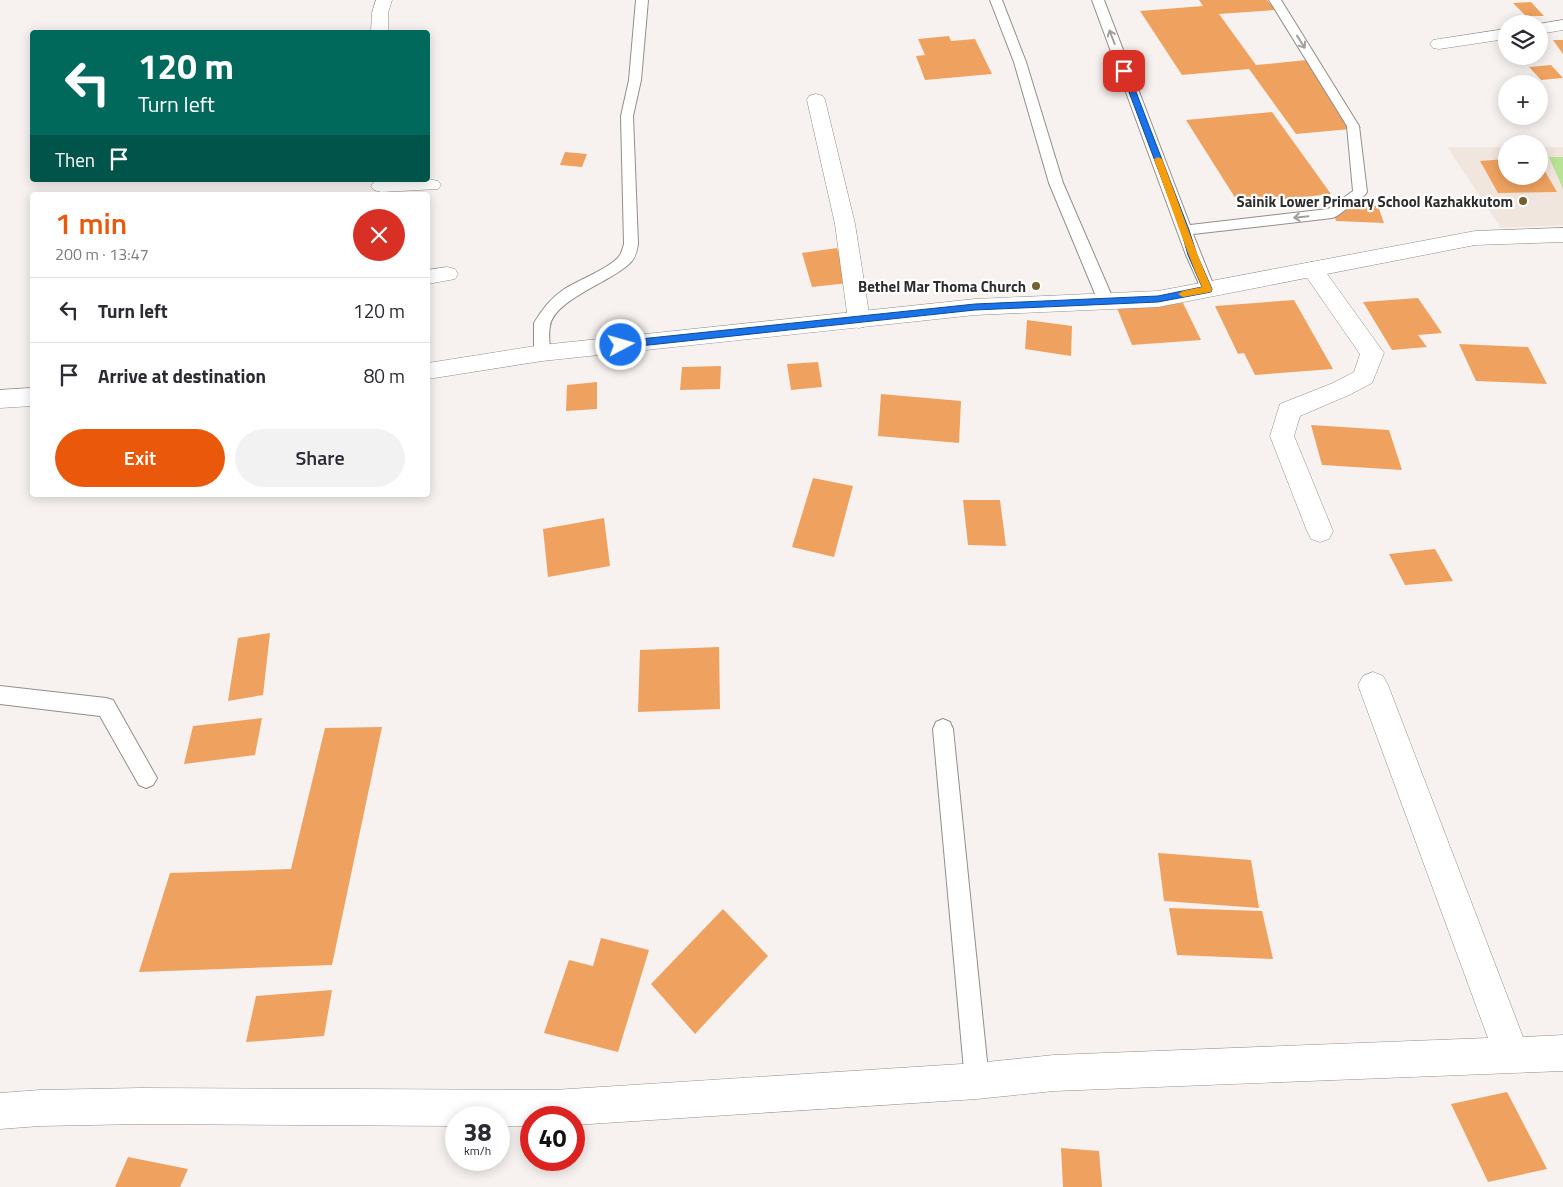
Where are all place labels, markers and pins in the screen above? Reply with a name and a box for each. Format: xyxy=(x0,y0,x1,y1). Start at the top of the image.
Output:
pin xyxy=(1103,50,1145,92)
place label: Sainik Lower Primary School Kazhakkutom xyxy=(1237,190,1513,213)
marker: Sainik Lower Primary School Kazhakkutom xyxy=(1517,195,1529,207)
place label: Bethel Mar Thoma Church xyxy=(858,275,1026,298)
marker: Bethel Mar Thoma Church xyxy=(1030,280,1042,292)

